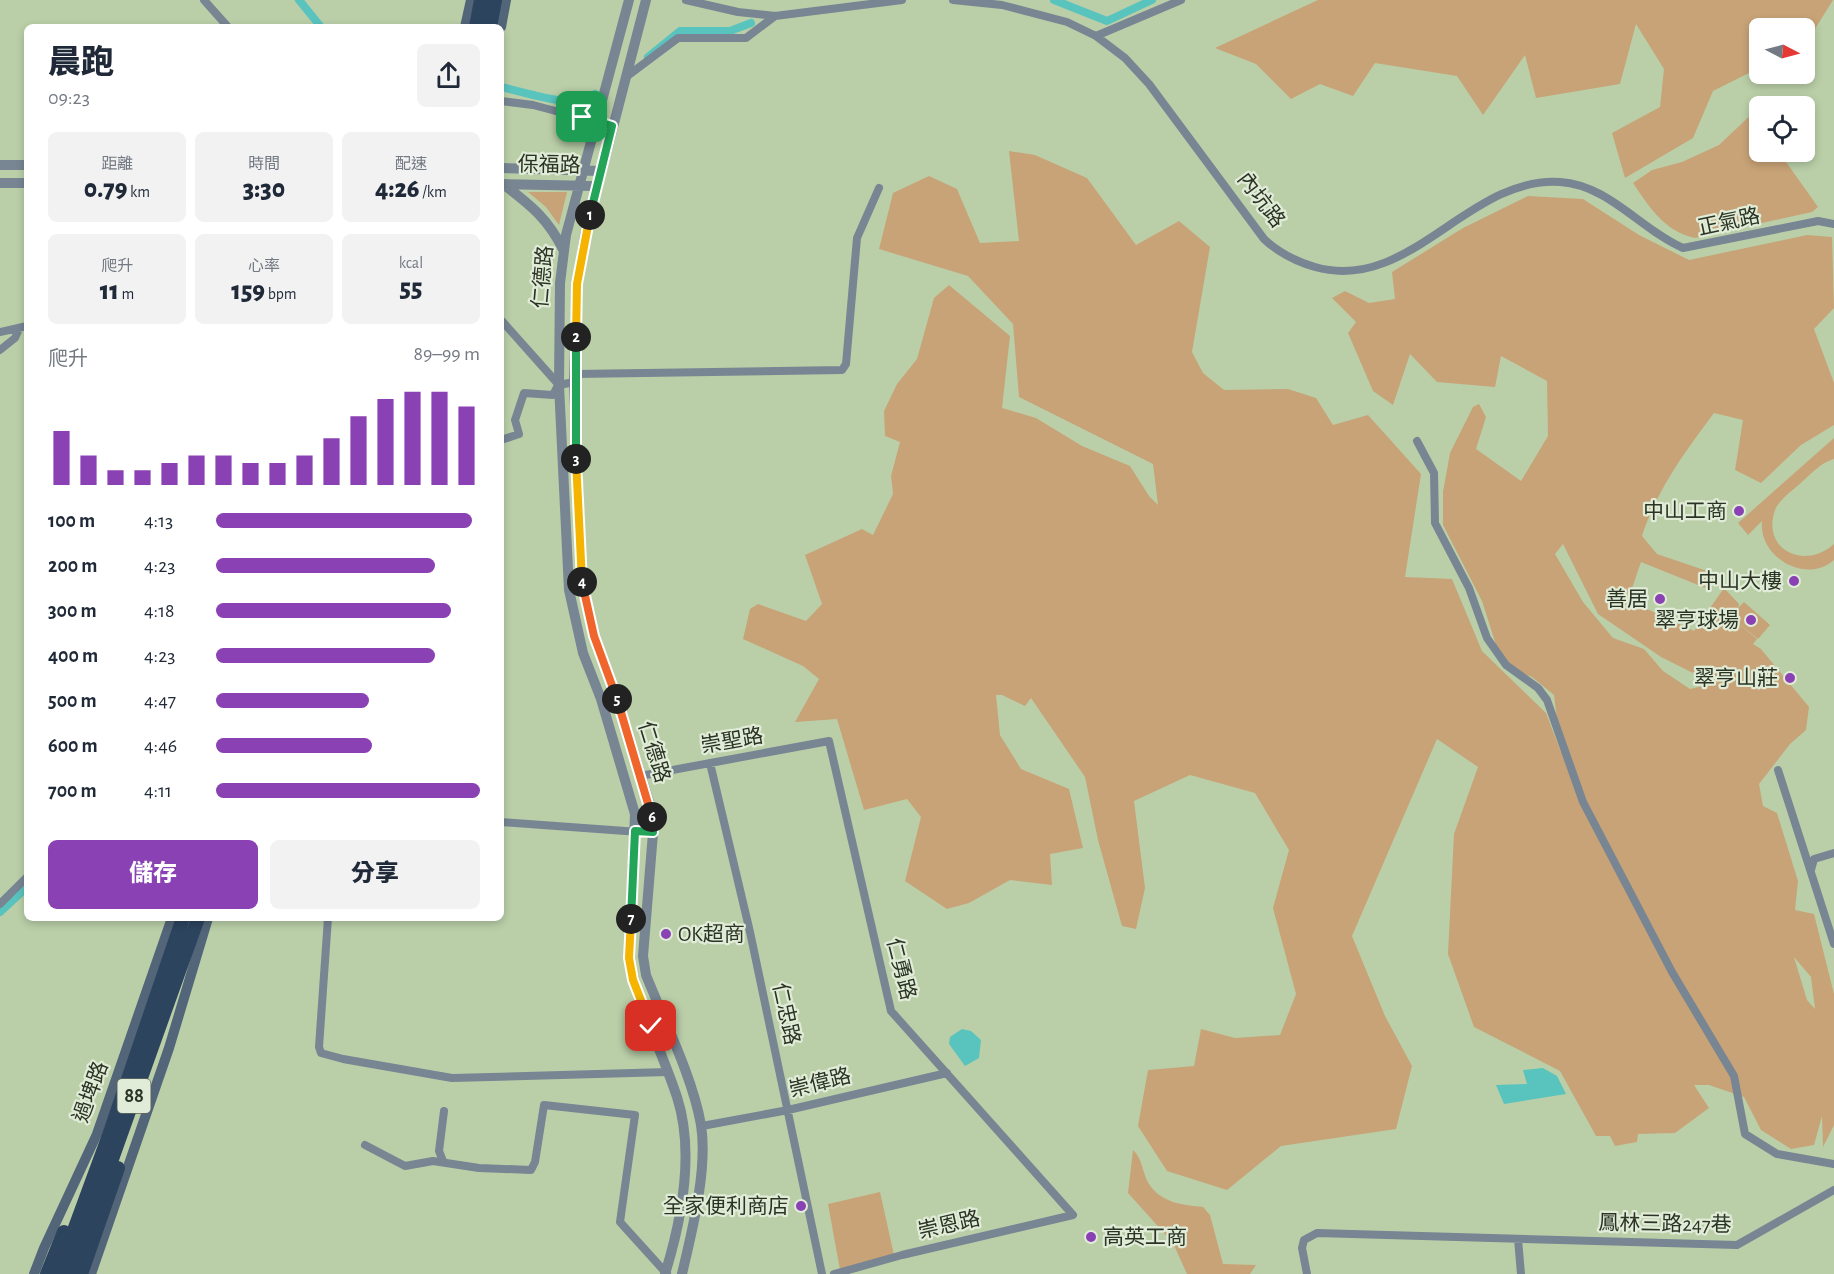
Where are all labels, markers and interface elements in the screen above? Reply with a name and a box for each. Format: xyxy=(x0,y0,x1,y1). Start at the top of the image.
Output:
north arrow xyxy=(1749,18,1815,84)
map controls xyxy=(1749,18,1815,162)
button: share xyxy=(417,44,480,107)
text: 晨跑 xyxy=(48,47,114,80)
text: 09:23 xyxy=(48,88,90,108)
pin xyxy=(556,91,607,142)
button: locate xyxy=(1749,96,1815,162)
icon: arrive xyxy=(565,100,598,133)
street label: 保福路 xyxy=(517,153,581,176)
text: 距離 xyxy=(101,156,133,172)
text: 時間 xyxy=(248,156,280,172)
text: 配速 xyxy=(395,156,427,172)
street label: 內坑路 xyxy=(1234,168,1289,231)
text: 0.79 xyxy=(84,176,127,202)
text: 3:30 xyxy=(243,176,285,202)
text: 4:26 xyxy=(375,176,420,202)
text: km xyxy=(127,184,150,200)
text: /km xyxy=(420,184,447,200)
pin: 1 xyxy=(575,200,605,230)
street label: 正氣路 xyxy=(1696,204,1762,239)
text: 1 xyxy=(587,207,593,223)
street label: 仁德路 xyxy=(529,245,556,309)
text: kcal xyxy=(399,255,423,271)
text: 爬升 xyxy=(101,258,133,274)
text: 心率 xyxy=(248,258,280,274)
text: 55 xyxy=(400,275,422,301)
text: 11 xyxy=(100,278,119,304)
text: 159 xyxy=(231,278,265,304)
text: m xyxy=(119,286,134,302)
text: bpm xyxy=(265,286,297,302)
pin: 2 xyxy=(561,322,591,352)
text: 2 xyxy=(572,329,580,345)
text: 89–99 m xyxy=(414,344,480,364)
text: 爬升 xyxy=(48,349,88,369)
pin: 3 xyxy=(561,444,591,474)
text: 3 xyxy=(573,451,579,467)
place label: 中山工商 xyxy=(1643,500,1727,522)
marker: 中山工商 xyxy=(1732,504,1746,518)
text: 100 m xyxy=(48,511,95,531)
text: 4:13 xyxy=(144,511,173,531)
text: 200 m xyxy=(48,556,97,576)
text: 4:23 xyxy=(144,556,176,576)
pin: 4 xyxy=(567,567,597,597)
place label: 中山大樓 xyxy=(1698,570,1782,592)
text: 4 xyxy=(578,574,586,590)
marker: 中山大樓 xyxy=(1787,574,1801,588)
place label: 善居 xyxy=(1606,588,1648,610)
marker: 善居 xyxy=(1653,592,1667,606)
text: 300 m xyxy=(48,601,97,621)
text: 4:18 xyxy=(144,601,175,621)
place label: 翠亨球場 xyxy=(1655,609,1739,631)
marker: 翠亨球場 xyxy=(1744,613,1758,627)
text: 400 m xyxy=(48,646,98,666)
text: 4:23 xyxy=(144,646,176,666)
place label: 翠亨山莊 xyxy=(1694,667,1778,689)
marker: 翠亨山莊 xyxy=(1783,671,1797,685)
pin: 5 xyxy=(602,684,632,714)
text: 500 m xyxy=(48,691,97,711)
text: 4:47 xyxy=(144,691,176,711)
text: 5 xyxy=(614,691,620,707)
street label: 仁德路 xyxy=(635,719,674,785)
street label: 崇聖路 xyxy=(699,724,765,757)
text: 600 m xyxy=(48,736,98,756)
text: 4:46 xyxy=(144,736,177,756)
text: 700 m xyxy=(48,781,97,801)
text: 4:11 xyxy=(144,781,172,801)
pin: 6 xyxy=(637,802,667,832)
text: 6 xyxy=(648,809,656,825)
button: 儲存 xyxy=(48,840,258,909)
button: 分享 xyxy=(270,840,480,909)
pin: 7 xyxy=(616,904,646,934)
text: 7 xyxy=(628,911,634,927)
place label: OK超商 xyxy=(678,923,745,945)
marker: OK超商 xyxy=(659,927,673,941)
street label: 仁勇路 xyxy=(883,936,920,1002)
street label: 仁忠路 xyxy=(769,981,804,1047)
pin xyxy=(625,1000,676,1051)
icon: check xyxy=(634,1009,667,1042)
street label: 過埤路 xyxy=(69,1058,112,1125)
street label: 崇偉路 xyxy=(787,1064,853,1101)
road number: 88 xyxy=(118,1079,150,1113)
place label: 全家便利商店 xyxy=(663,1195,789,1217)
marker: 全家便利商店 xyxy=(794,1199,808,1213)
street label: 崇恩路 xyxy=(916,1207,982,1242)
street label: 鳳林三路247巷 xyxy=(1598,1211,1732,1236)
place label: 高英工商 xyxy=(1103,1226,1187,1248)
marker: 高英工商 xyxy=(1084,1230,1098,1244)

